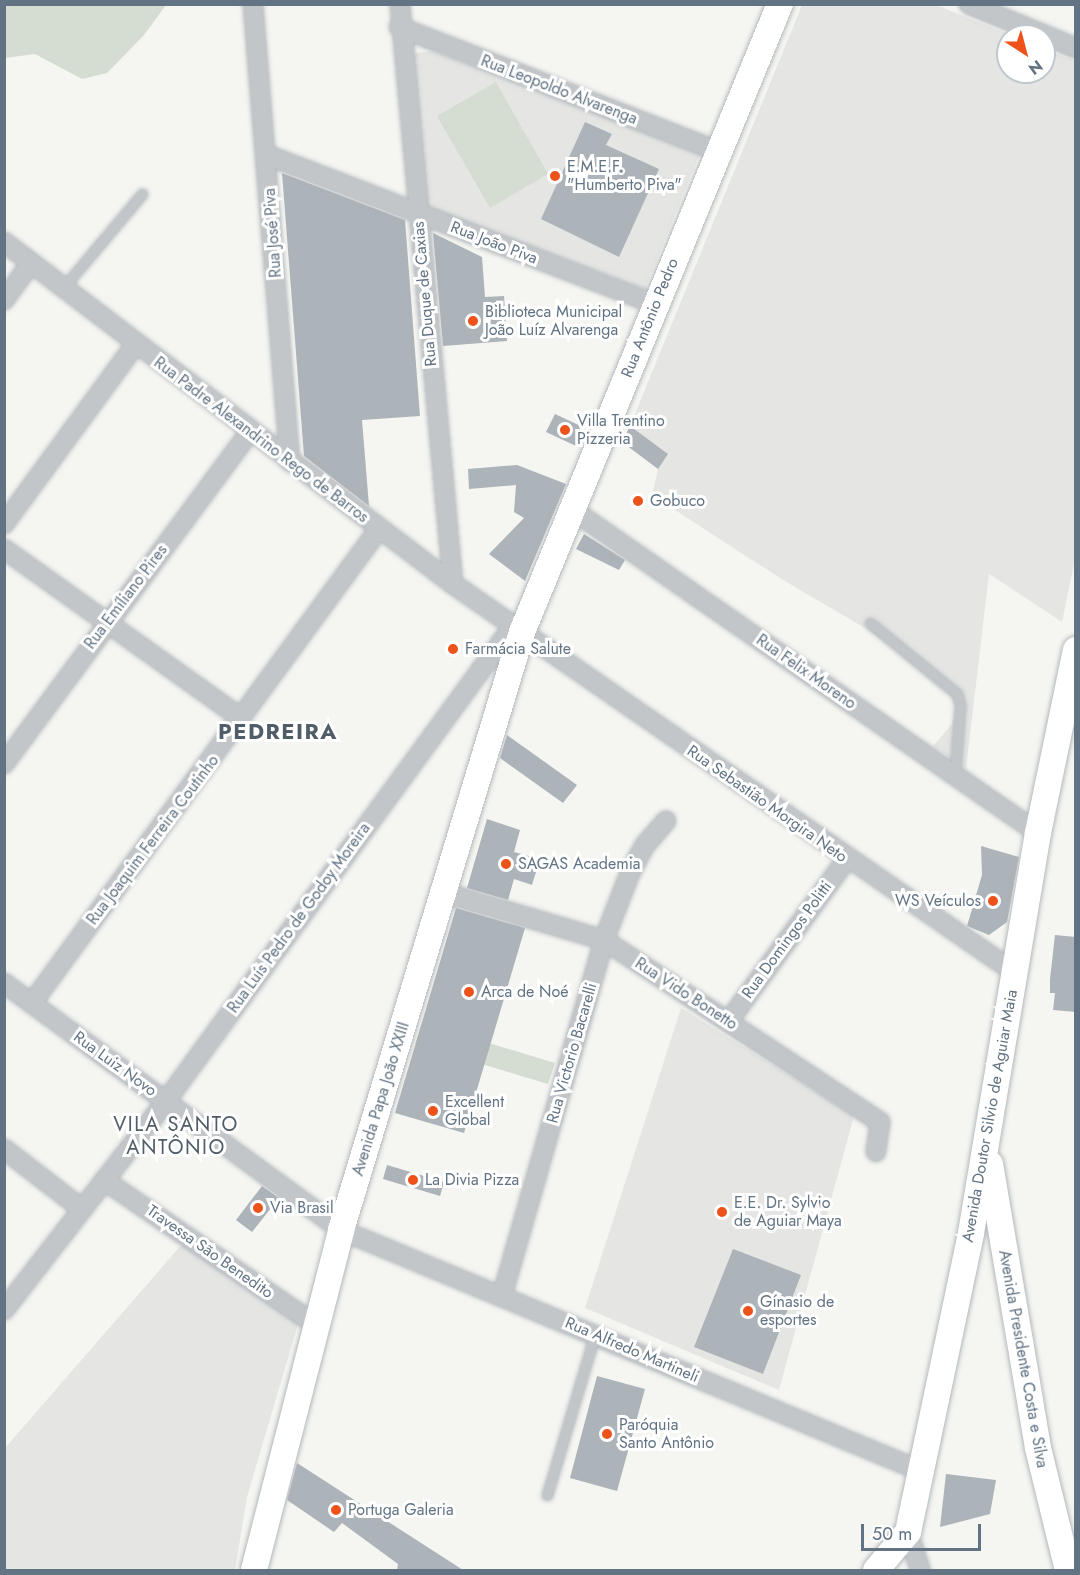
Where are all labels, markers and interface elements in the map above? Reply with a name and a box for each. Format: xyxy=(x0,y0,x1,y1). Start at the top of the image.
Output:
north arrow xyxy=(996,24,1056,84)
street label: Rua Leopoldo Alvarenga xyxy=(478,51,640,129)
text: N xyxy=(1024,54,1048,80)
place label: E.M.E.F. "Humberto Piva" xyxy=(567,157,682,195)
marker: E.M.E.F. "Humberto Piva" xyxy=(548,169,562,183)
street label: Rua José Piva xyxy=(260,188,286,278)
street label: Rua João Piva xyxy=(448,218,540,268)
street label: Rua Duque de Caxias xyxy=(409,221,441,367)
street label: Rua Antônio Pedro xyxy=(617,255,683,381)
place label: Biblioteca Municipal João Luíz Alvarenga xyxy=(485,302,622,340)
marker: Biblioteca Municipal João Luíz Alvarenga xyxy=(466,314,480,328)
street label: Rua Padre Alexandrino Rego de Barros xyxy=(150,353,372,527)
place label: Villa Trentino Pizzeria xyxy=(577,411,665,449)
marker: Villa Trentino Pizzeria xyxy=(558,423,572,437)
place label: Gobuco xyxy=(650,491,705,511)
marker: Gobuco xyxy=(631,494,645,508)
street label: Rua Emíliano Pires xyxy=(81,541,171,653)
street label: Rua Felix Moreno xyxy=(752,630,860,714)
place label: Farmácia Salute xyxy=(465,639,571,659)
marker: Farmácia Salute xyxy=(446,642,460,656)
district label: PEDREIRA xyxy=(218,719,338,745)
street label: Rua Sebastião Morgira Neto xyxy=(683,741,851,867)
street label: Rua Joaquim Ferreira Coutinho xyxy=(83,751,223,929)
street label: Rua Luís Pedro de Godoy Moreira xyxy=(224,819,374,1017)
place label: SAGAS Academia xyxy=(518,854,640,874)
marker: SAGAS Academia xyxy=(499,857,513,871)
street label: Rua Domingos Politti xyxy=(738,878,836,1002)
place label: WS Veículos xyxy=(895,891,981,911)
marker: WS Veículos xyxy=(986,894,1000,908)
street label: Rua Vido Bonetto xyxy=(631,954,741,1034)
street label: Rua Victorio Bacarelli xyxy=(543,981,601,1125)
place label: Arca de Noé xyxy=(481,982,568,1002)
marker: Arca de Noé xyxy=(462,985,476,999)
street label: Avenida Doutor Silvio de Aguiar Maia xyxy=(958,988,1022,1244)
street label: Avenida Papa João XXIII xyxy=(348,1020,414,1178)
street label: Rua Luiz Novo xyxy=(70,1027,160,1101)
place label: Excellent Global xyxy=(445,1092,504,1130)
marker: Excellent Global xyxy=(426,1104,440,1118)
district label: VILA SANTO ANTÔNIO xyxy=(113,1112,239,1159)
place label: La Divia Pizza xyxy=(425,1170,519,1190)
marker: La Divia Pizza xyxy=(406,1173,420,1187)
place label: E.E. Dr. Sylvio de Aguiar Maya xyxy=(734,1193,842,1231)
place label: Via Brasil xyxy=(270,1198,334,1218)
street label: Travessa São Benedito xyxy=(143,1201,277,1303)
marker: Via Brasil xyxy=(251,1201,265,1215)
marker: E.E. Dr. Sylvio de Aguiar Maya xyxy=(715,1205,729,1219)
street label: Avenida Presidente Costa e Silva xyxy=(994,1248,1052,1470)
place label: Gínasio de esportes xyxy=(760,1292,834,1330)
marker: Gínasio de esportes xyxy=(741,1304,755,1318)
street label: Rua Alfredo Martineli xyxy=(562,1313,702,1387)
place label: Paróquia Santo Antônio xyxy=(619,1415,714,1453)
marker: Paróquia Santo Antônio xyxy=(600,1427,614,1441)
place label: Portuga Galeria xyxy=(348,1500,454,1520)
marker: Portuga Galeria xyxy=(329,1503,343,1517)
scale bar xyxy=(864,1512,984,1550)
text: 50 m xyxy=(872,1521,912,1547)

